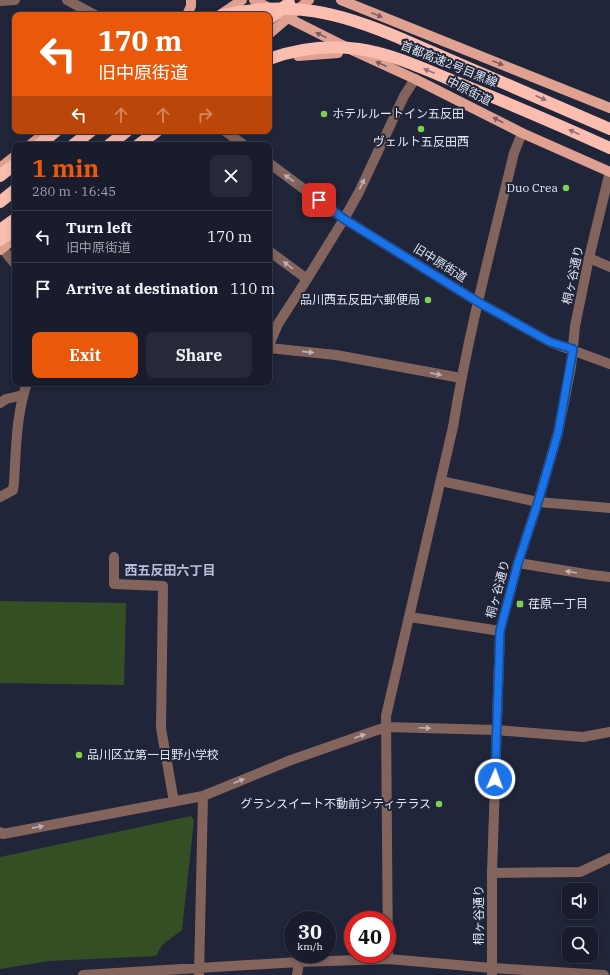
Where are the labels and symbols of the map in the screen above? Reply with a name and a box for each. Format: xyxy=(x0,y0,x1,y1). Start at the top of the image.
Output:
one-way arrow xyxy=(372,12,384,18)
one-way arrow xyxy=(315,32,326,38)
street label: 首都高速2号目黒線 xyxy=(399,37,500,90)
one-way arrow xyxy=(375,60,387,66)
one-way arrow xyxy=(492,61,504,67)
one-way arrow xyxy=(423,68,434,74)
street label: 中原街道 xyxy=(444,73,494,108)
one-way arrow xyxy=(535,96,547,102)
place label: ホテルルートイン五反田 xyxy=(332,106,464,121)
marker: ホテルルートイン五反田 xyxy=(319,109,329,119)
one-way arrow xyxy=(493,117,504,124)
marker: ヴェルト五反田西 xyxy=(416,124,426,134)
one-way arrow xyxy=(569,129,580,135)
place label: ヴェルト五反田西 xyxy=(373,134,469,149)
one-way arrow xyxy=(283,174,294,182)
one-way arrow xyxy=(359,178,365,190)
place label: Duo Crea xyxy=(507,180,558,195)
pin xyxy=(302,183,336,217)
marker: Duo Crea xyxy=(561,183,571,193)
street label: 旧中原街道 xyxy=(411,240,470,285)
street label: 桐ヶ谷通り xyxy=(559,244,586,306)
one-way arrow xyxy=(283,262,293,270)
place label: 品川西五反田六郵便局 xyxy=(300,292,420,307)
marker: 品川西五反田六郵便局 xyxy=(423,295,433,305)
one-way arrow xyxy=(302,349,314,355)
one-way arrow xyxy=(430,371,442,377)
street label: 桐ヶ谷通り xyxy=(483,558,513,620)
district label: 西五反田六丁目 xyxy=(124,562,216,579)
one-way arrow xyxy=(565,569,577,575)
place label: 荏原一丁目 xyxy=(528,596,588,611)
marker: 荏原一丁目 xyxy=(515,599,525,609)
one-way arrow xyxy=(419,725,432,731)
one-way arrow xyxy=(355,733,367,739)
place label: 品川区立第一日野小学校 xyxy=(87,747,219,762)
marker: 品川区立第一日野小学校 xyxy=(74,750,84,760)
position arrow xyxy=(474,758,516,800)
one-way arrow xyxy=(233,778,245,784)
place label: グランスイート不動前シティテラス xyxy=(240,796,431,811)
marker: グランスイート不動前シティテラス xyxy=(434,799,444,809)
one-way arrow xyxy=(32,824,44,830)
street label: 桐ヶ谷通り xyxy=(471,885,486,945)
speed limit sign: 40 xyxy=(344,911,396,963)

